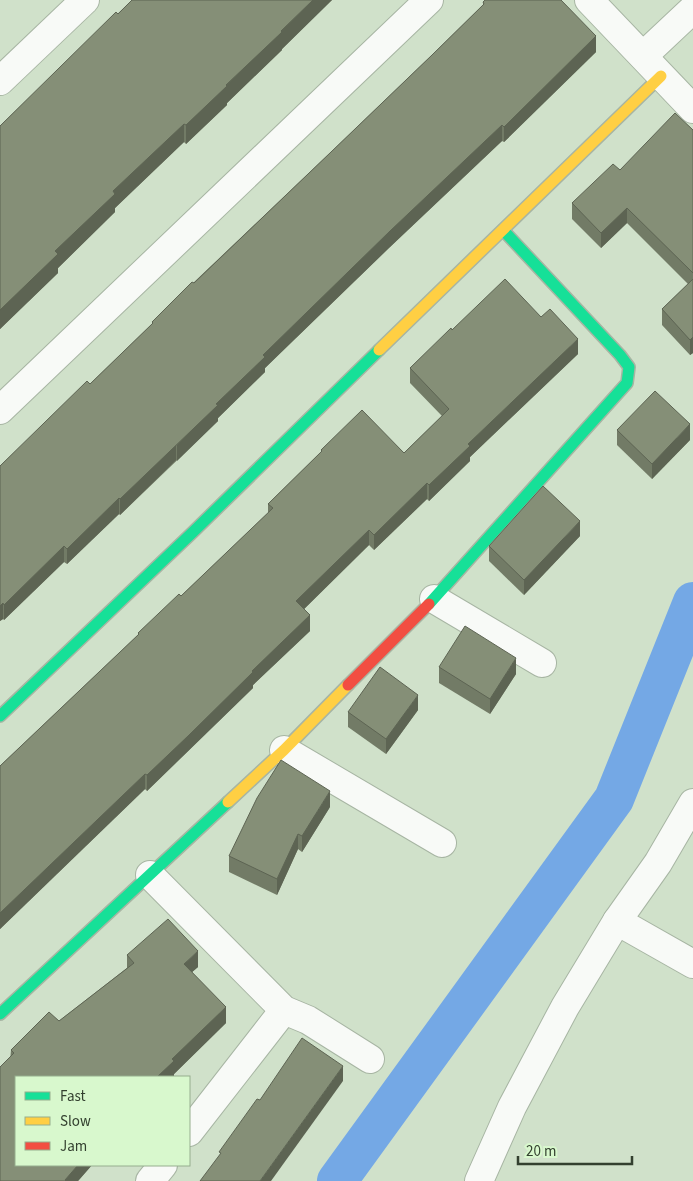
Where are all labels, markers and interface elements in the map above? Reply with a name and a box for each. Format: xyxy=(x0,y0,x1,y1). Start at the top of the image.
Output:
legend xyxy=(15,1076,190,1166)
text: Fast xyxy=(60,1086,86,1107)
text: Slow xyxy=(60,1111,91,1132)
scale bar xyxy=(518,1134,632,1166)
text: Jam xyxy=(60,1136,87,1157)
text: 20 m xyxy=(526,1141,556,1162)

